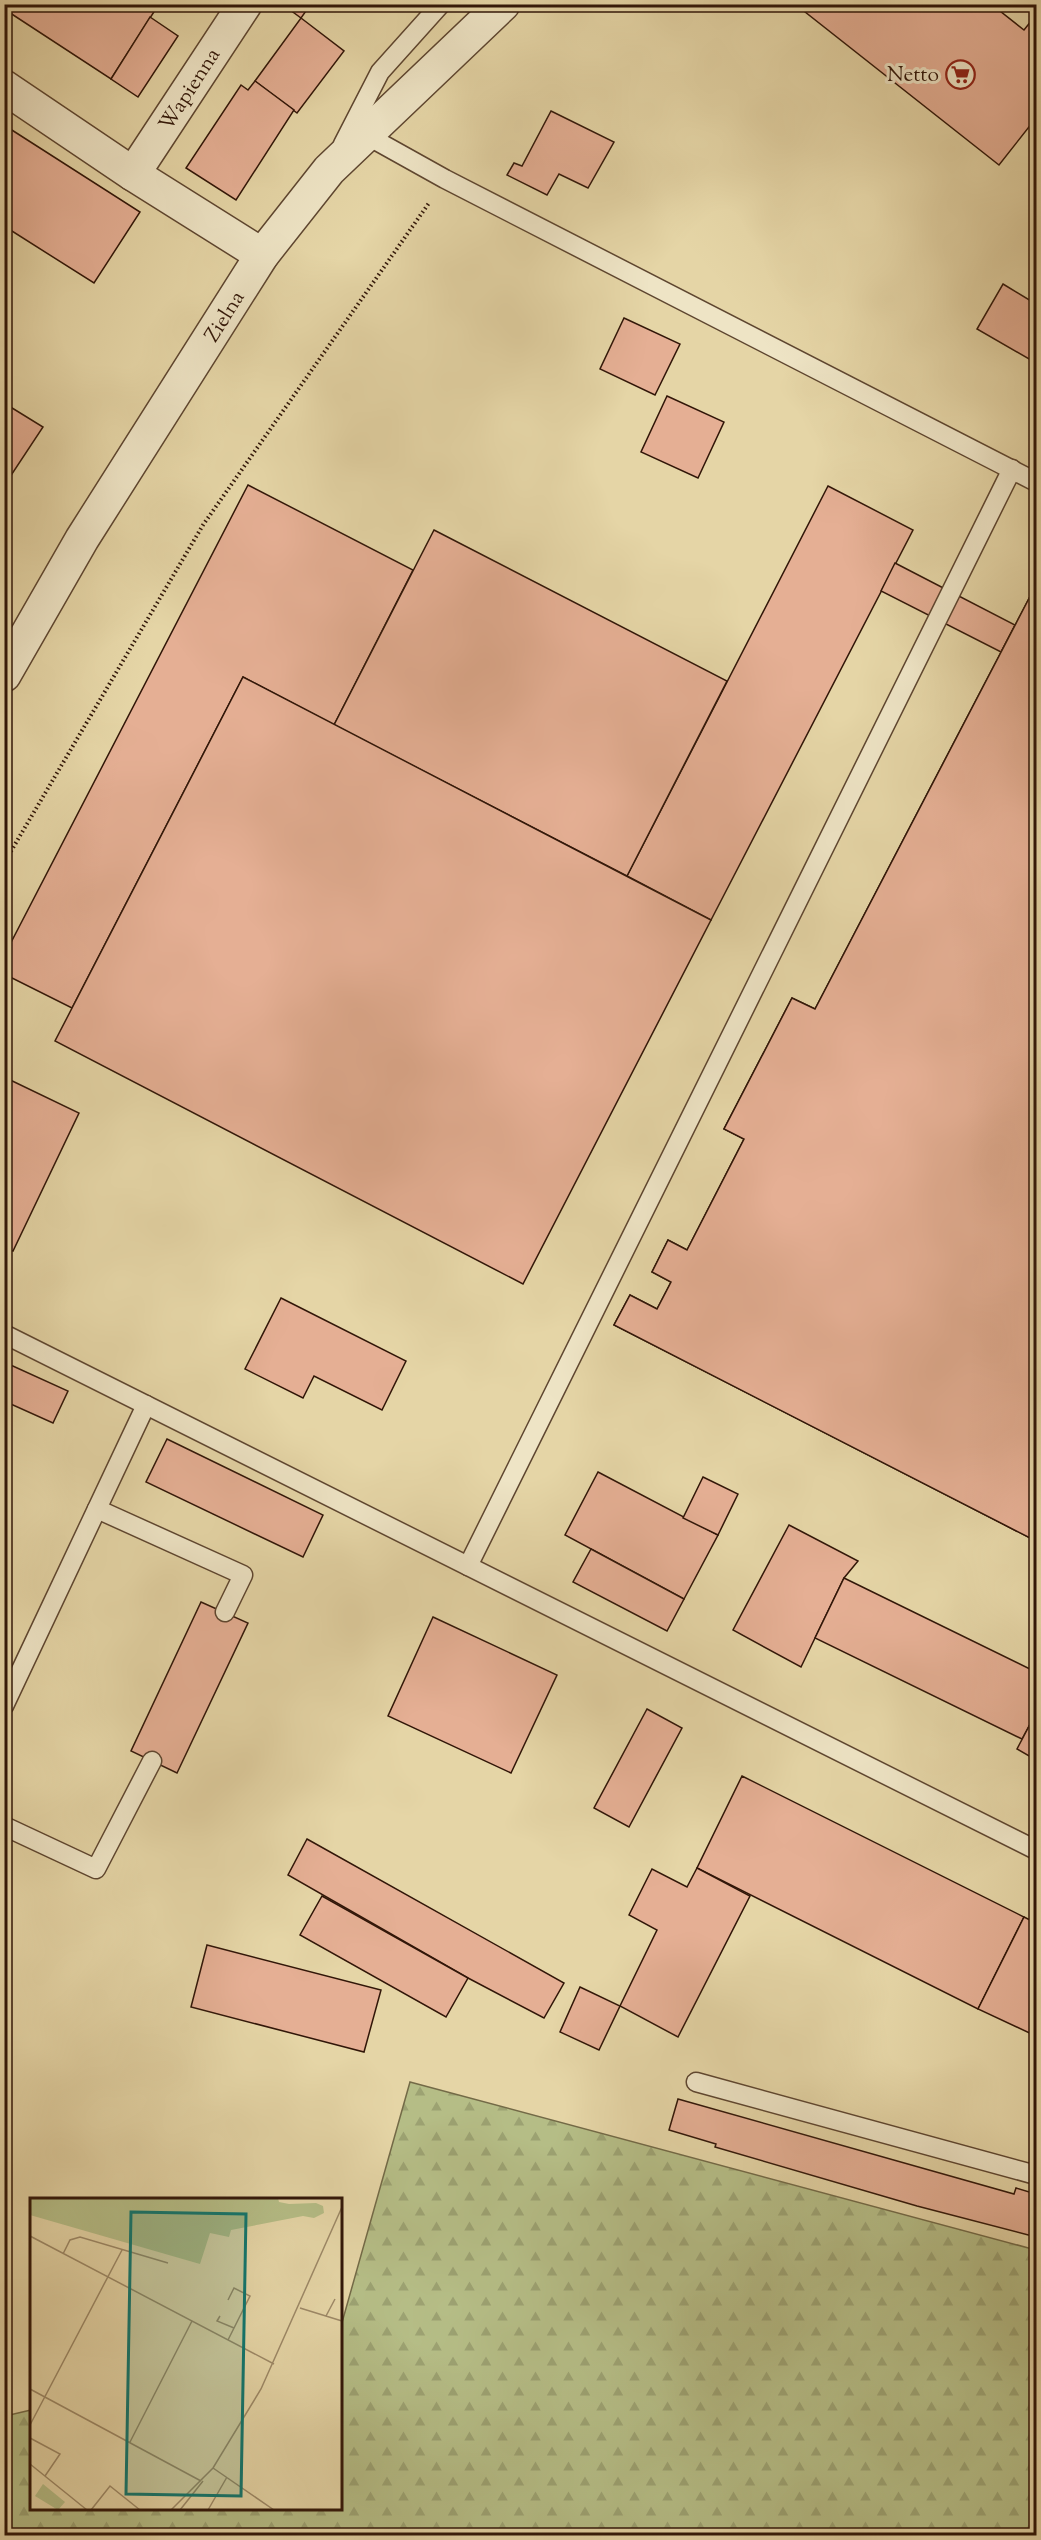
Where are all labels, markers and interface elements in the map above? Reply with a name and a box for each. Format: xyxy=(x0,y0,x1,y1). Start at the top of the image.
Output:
street label: Wapienna xyxy=(153,43,229,137)
supermarket icon: Netto xyxy=(944,58,976,90)
place label: Netto xyxy=(887,61,939,91)
street label: Zielna xyxy=(198,285,253,348)
inset map xyxy=(30,2198,342,2510)

